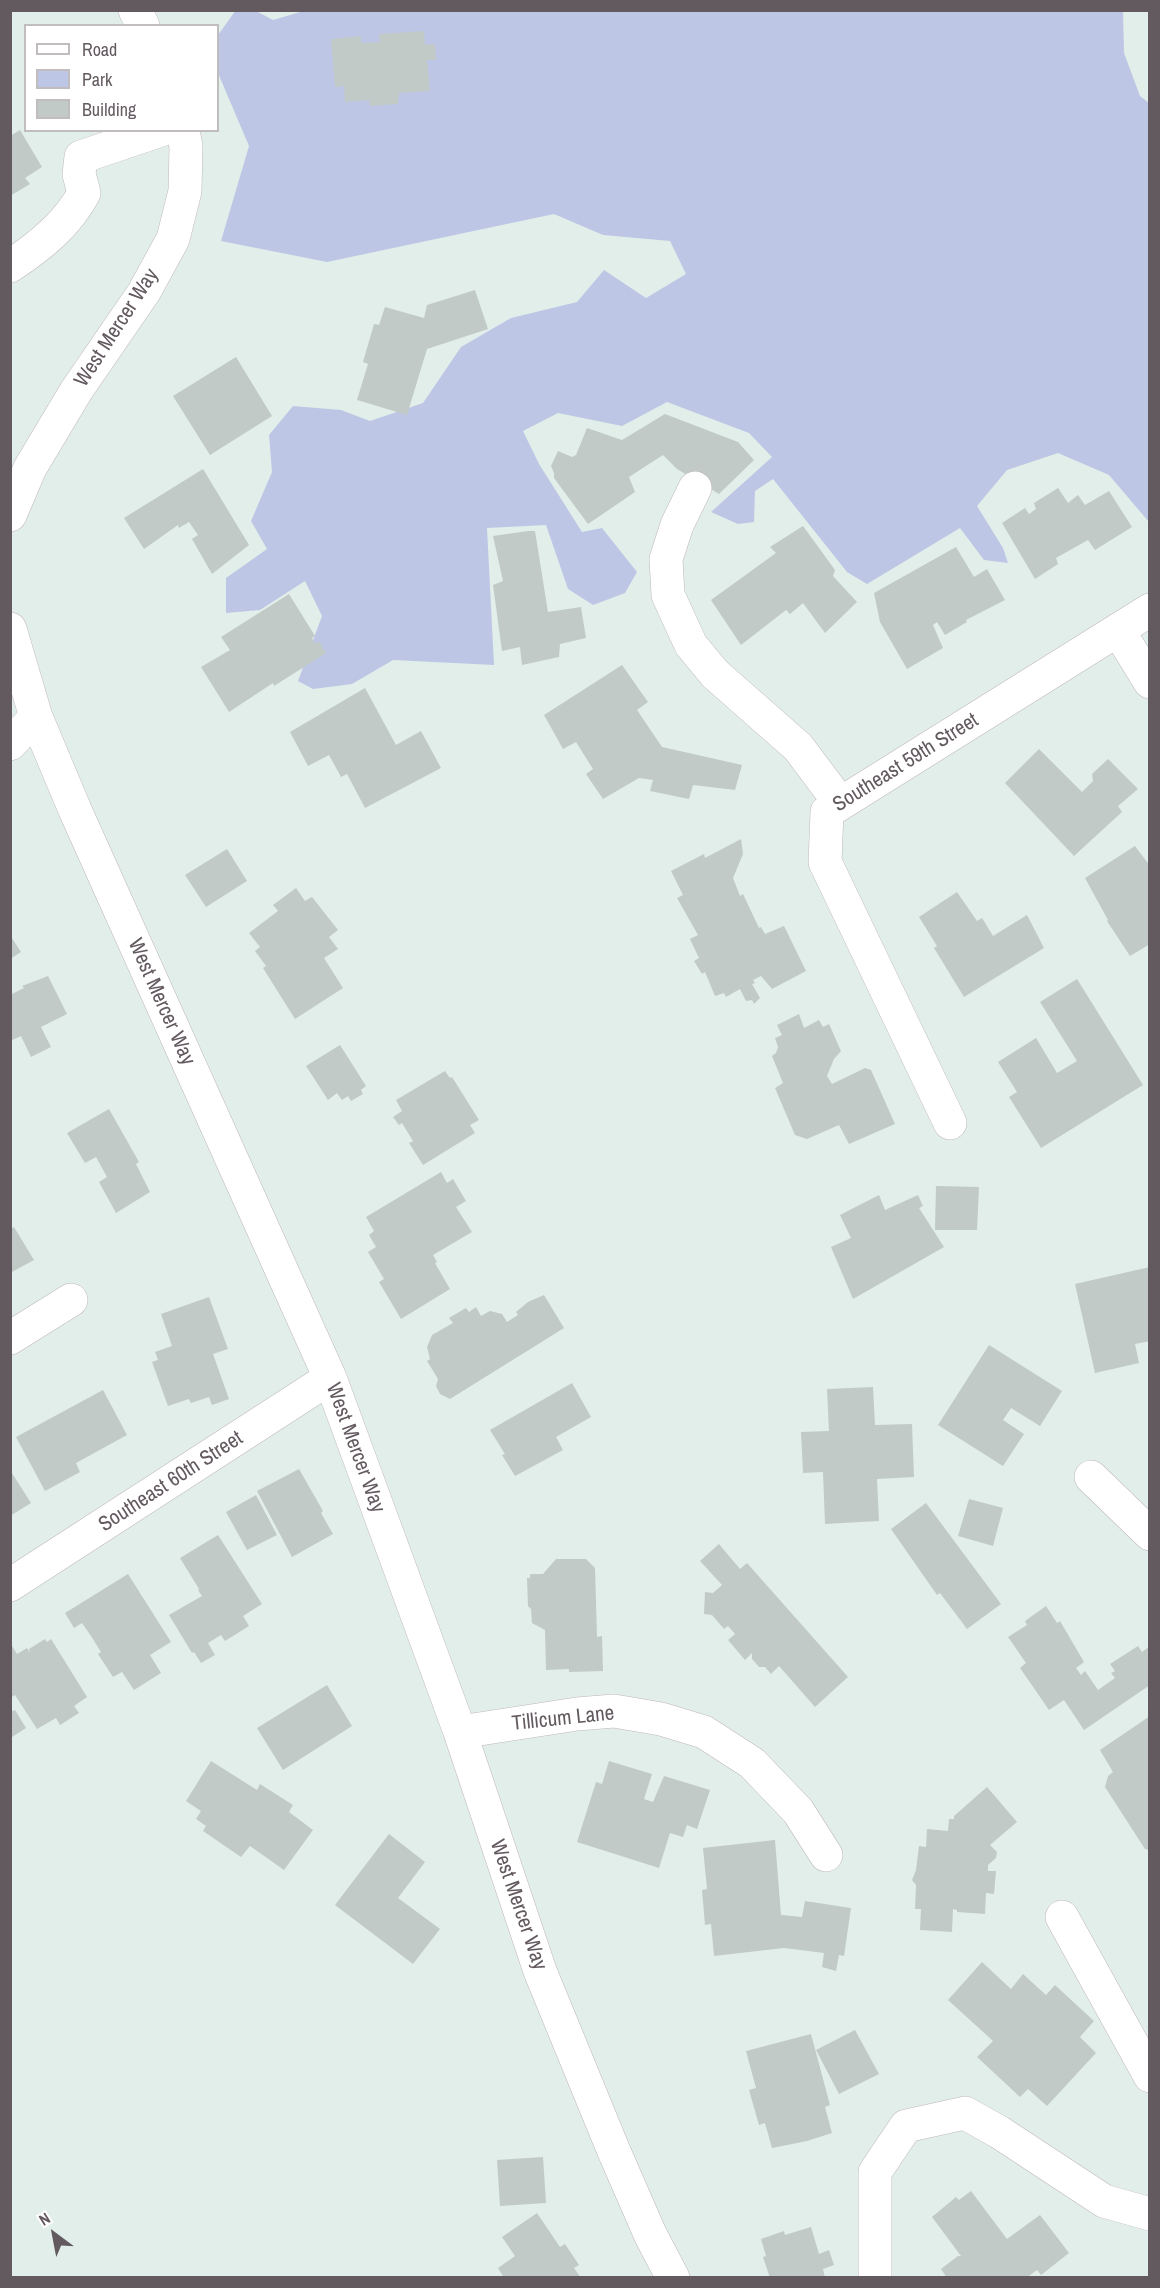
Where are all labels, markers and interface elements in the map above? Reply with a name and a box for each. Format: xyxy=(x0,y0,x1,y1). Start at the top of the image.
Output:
legend xyxy=(24,24,219,132)
text: Road xyxy=(82,37,117,62)
text: Park xyxy=(82,67,112,92)
text: Building xyxy=(82,97,136,122)
street label: West Mercer Way xyxy=(69,264,165,392)
street label: Southeast 59th Street xyxy=(829,708,983,818)
street label: West Mercer Way xyxy=(122,935,200,1069)
street label: West Mercer Way xyxy=(320,1380,390,1516)
street label: Southeast 60th Street xyxy=(94,1426,248,1538)
street label: Tillicum Lane xyxy=(510,1701,616,1737)
street label: West Mercer Way xyxy=(484,1837,552,1973)
north arrow xyxy=(24,2204,84,2264)
text: N xyxy=(35,2207,54,2231)

